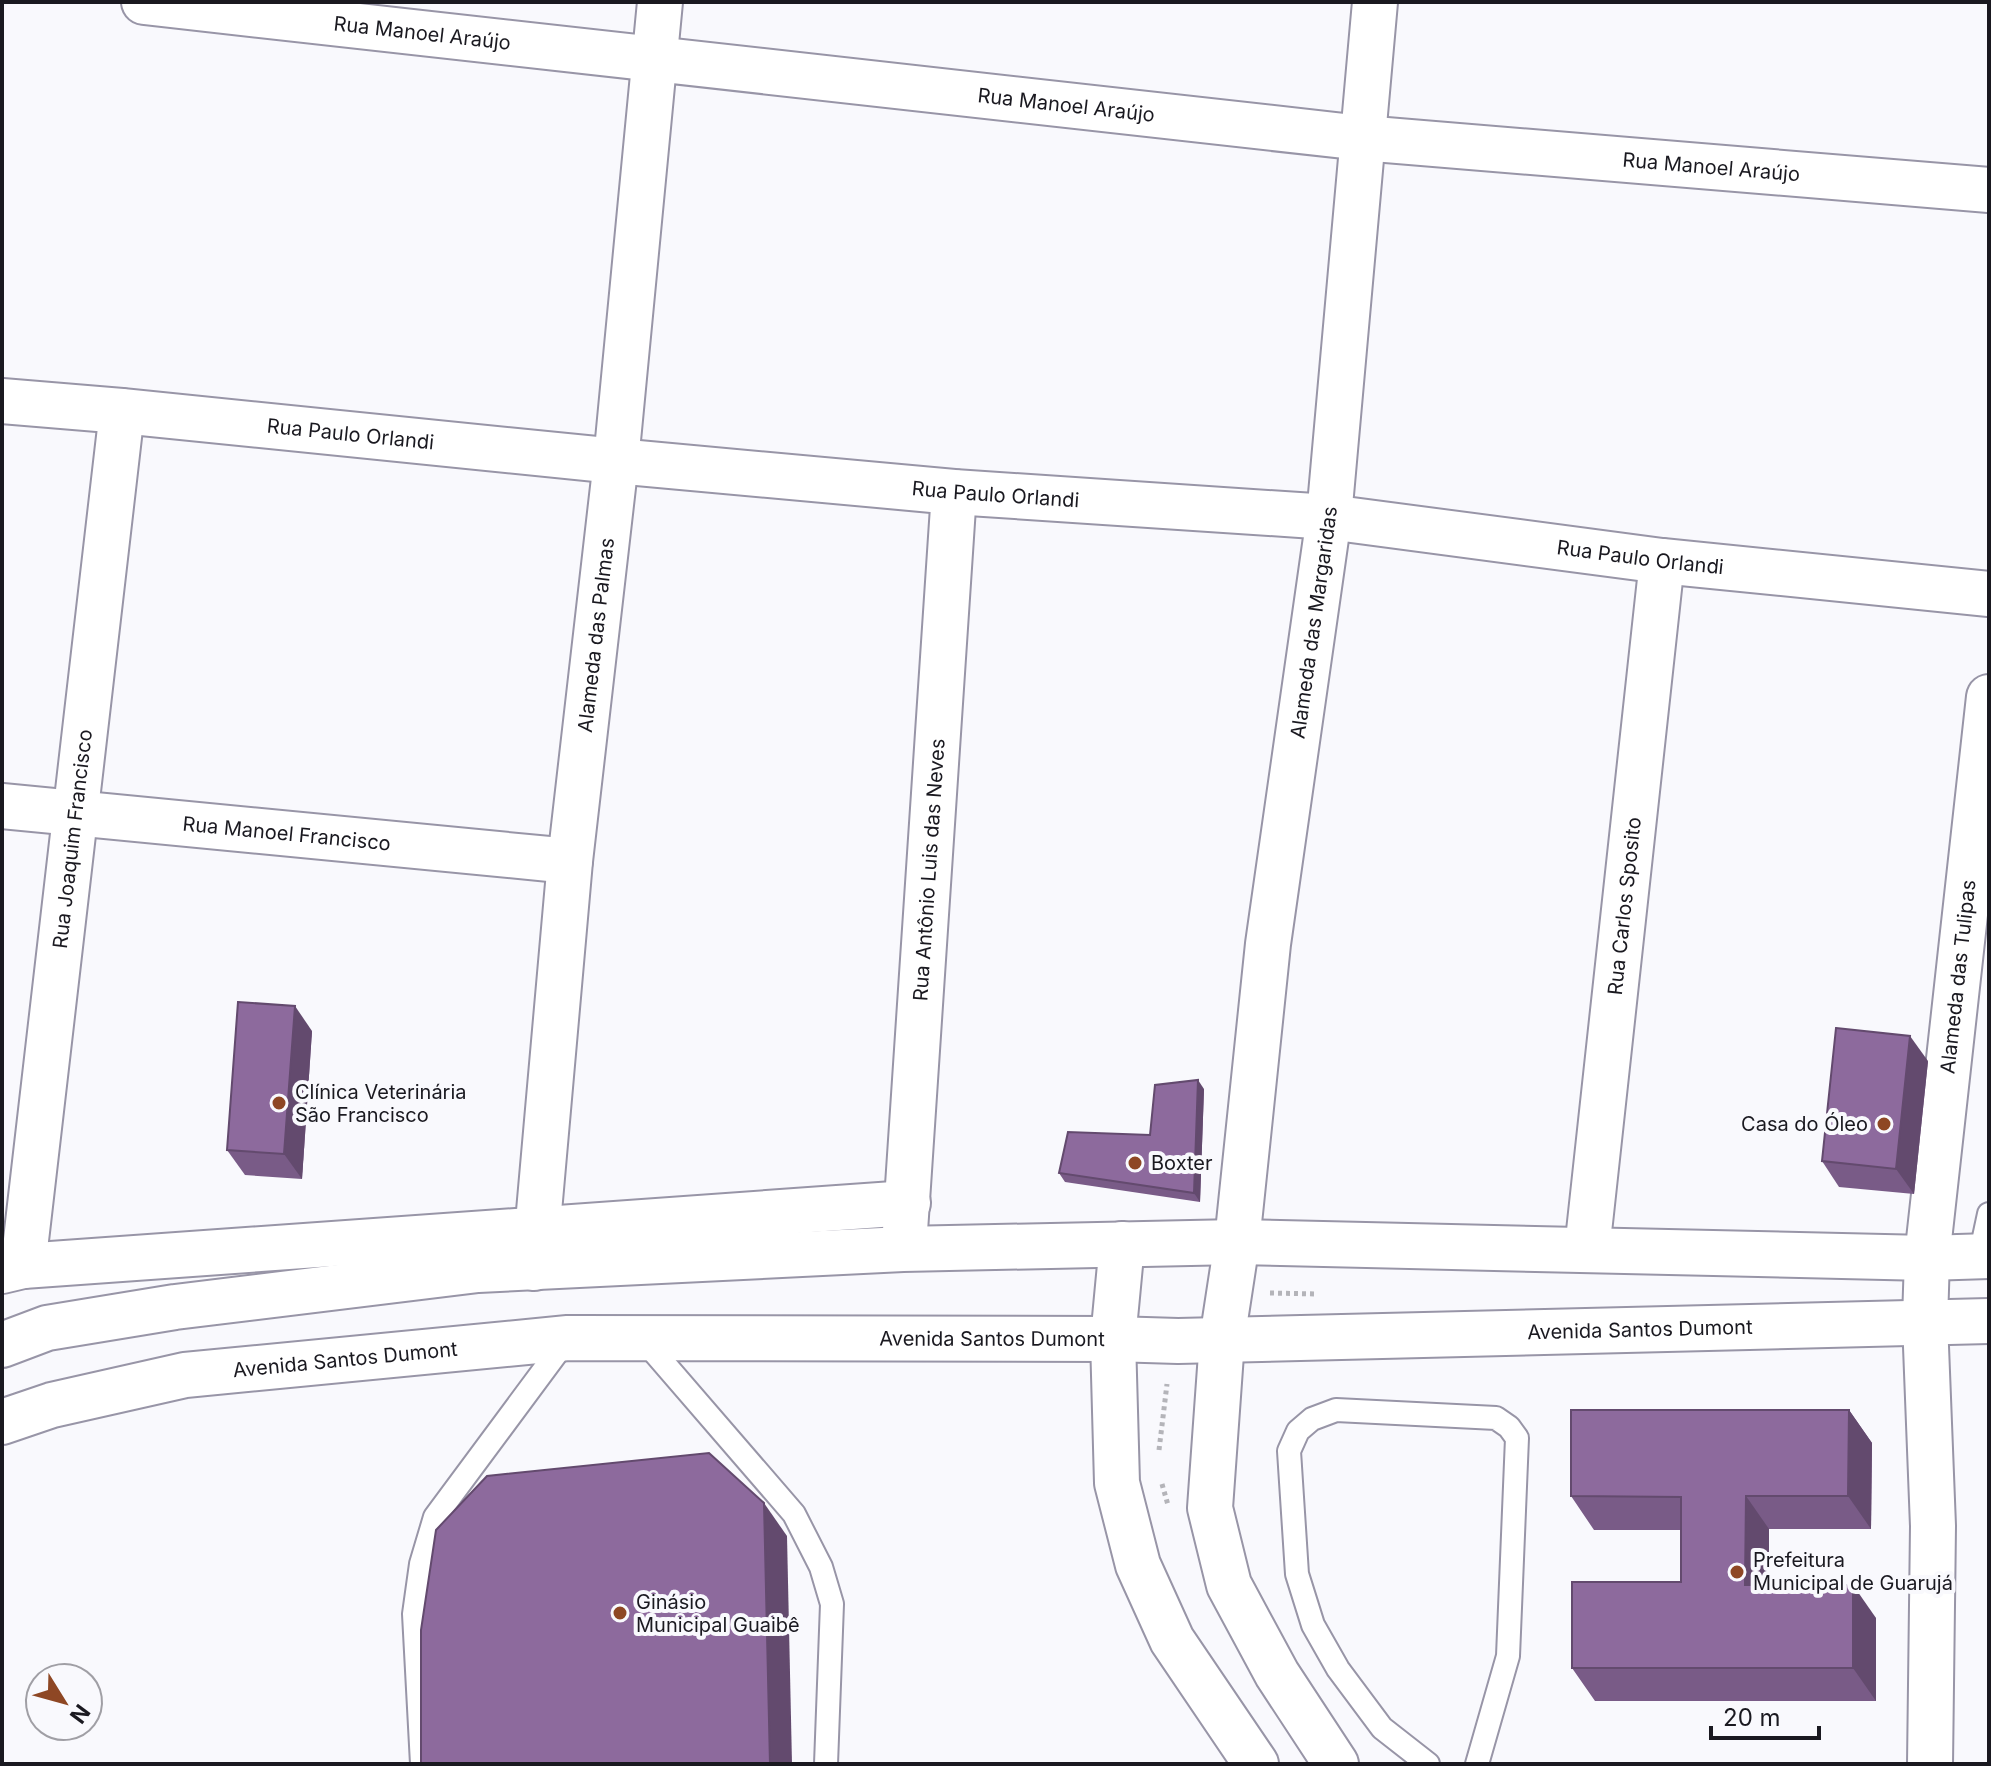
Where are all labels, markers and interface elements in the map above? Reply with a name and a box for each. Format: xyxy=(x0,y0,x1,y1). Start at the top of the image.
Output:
street label: Rua Manoel Araújo xyxy=(332,11,512,55)
street label: Rua Manoel Araújo xyxy=(976,83,1156,127)
street label: Rua Manoel Araújo xyxy=(1621,148,1801,186)
street label: Rua Paulo Orlandi xyxy=(266,414,435,455)
street label: Rua Paulo Orlandi xyxy=(911,476,1080,512)
street label: Alameda das Margaridas xyxy=(1285,505,1342,740)
street label: Rua Paulo Orlandi xyxy=(1555,535,1725,579)
street label: Alameda das Palmas xyxy=(573,536,619,734)
street label: Rua Joaquim Francisco xyxy=(48,728,97,950)
street label: Rua Antônio Luis das Neves xyxy=(908,738,950,1002)
street label: Rua Manoel Francisco xyxy=(182,812,392,856)
street label: Rua Carlos Sposito xyxy=(1603,816,1646,996)
street label: Alameda das Tulipas xyxy=(1935,878,1981,1075)
place label: Clínica Veterinária São Francisco xyxy=(295,1080,467,1127)
marker: Clínica Veterinária São Francisco xyxy=(270,1094,288,1112)
place label: Casa do Óleo xyxy=(1741,1111,1868,1136)
marker: Casa do Óleo xyxy=(1875,1115,1893,1133)
place label: Boxter xyxy=(1151,1151,1213,1175)
marker: Boxter xyxy=(1126,1154,1144,1172)
street label: Avenida Santos Dumont xyxy=(1527,1315,1753,1344)
street label: Avenida Santos Dumont xyxy=(879,1327,1105,1351)
street label: Avenida Santos Dumont xyxy=(232,1337,459,1382)
place label: Prefeitura Municipal de Guarujá xyxy=(1753,1548,1953,1595)
marker: Prefeitura Municipal de Guarujá xyxy=(1728,1563,1746,1581)
place label: Ginásio Municipal Guaibê xyxy=(636,1590,800,1637)
marker: Ginásio Municipal Guaibê xyxy=(611,1604,629,1622)
north arrow xyxy=(24,1662,104,1742)
scale bar xyxy=(1711,1690,1819,1740)
text: N xyxy=(65,1700,95,1729)
text: 20 m xyxy=(1723,1703,1781,1732)

